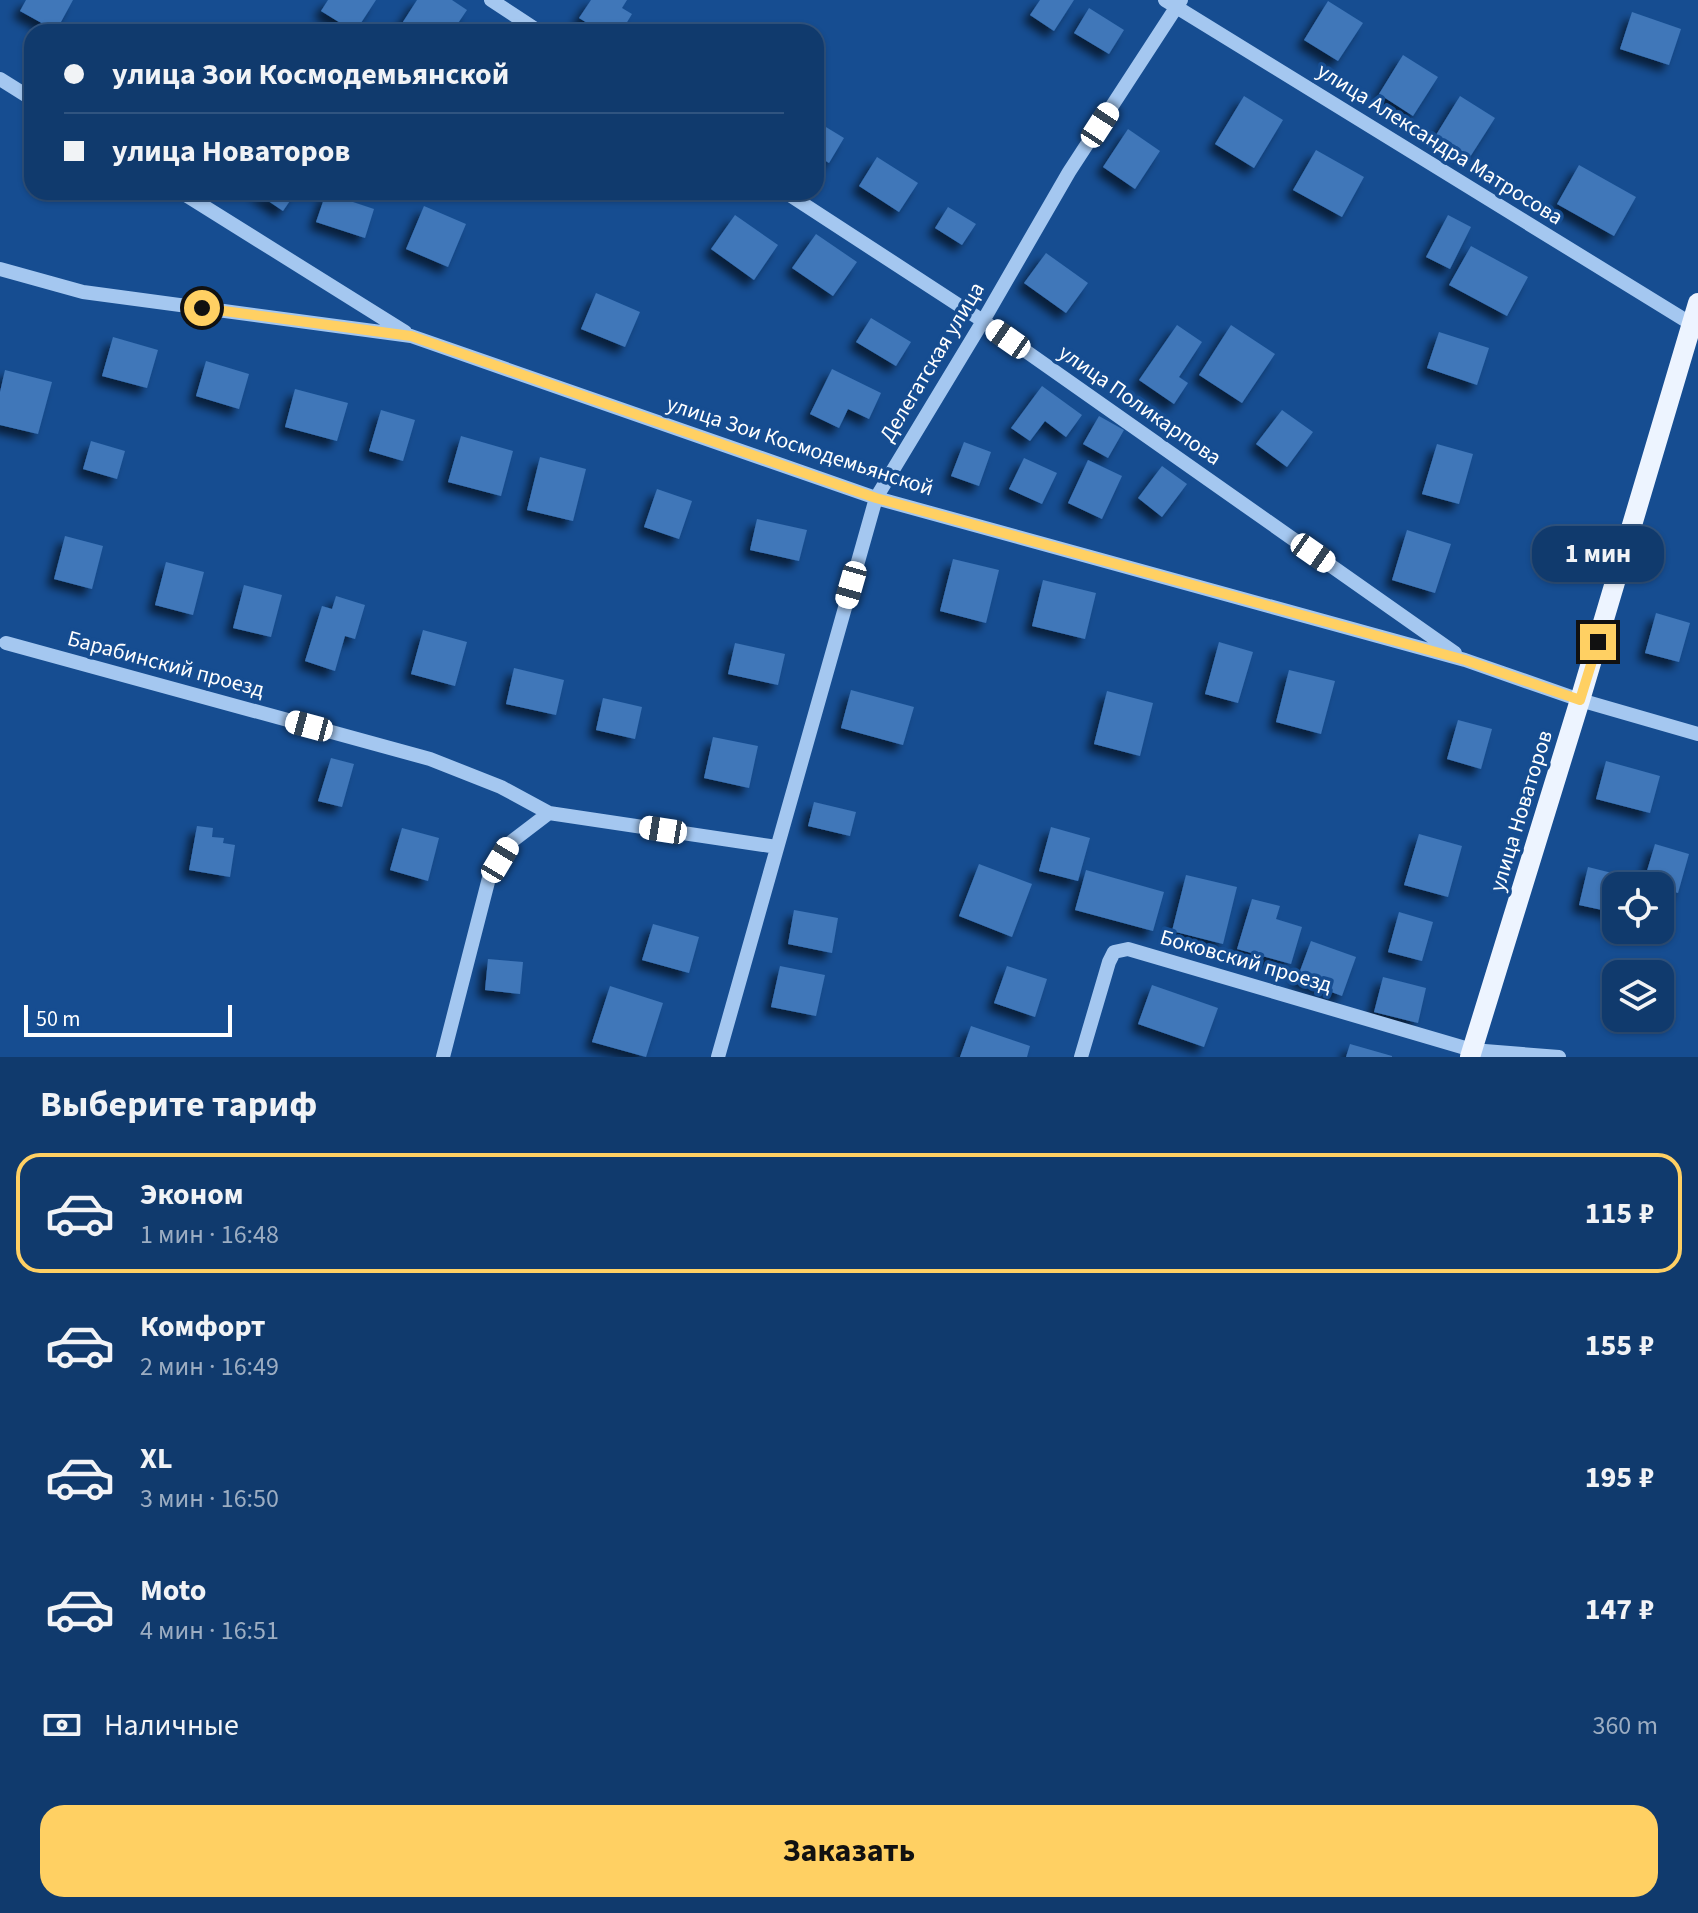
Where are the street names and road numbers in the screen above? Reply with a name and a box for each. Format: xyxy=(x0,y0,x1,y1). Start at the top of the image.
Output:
street label: улица Александра Матросова xyxy=(1311,55,1569,233)
street label: Делегатская улица xyxy=(871,276,993,448)
street label: улица Поликарпова xyxy=(1052,337,1228,473)
street label: улица Зои Космодемьянской xyxy=(662,388,938,504)
street label: Барабинский проезд xyxy=(64,622,268,706)
street label: улица Новаторов xyxy=(1481,726,1561,896)
street label: Боковский проезд xyxy=(1156,921,1336,1001)

